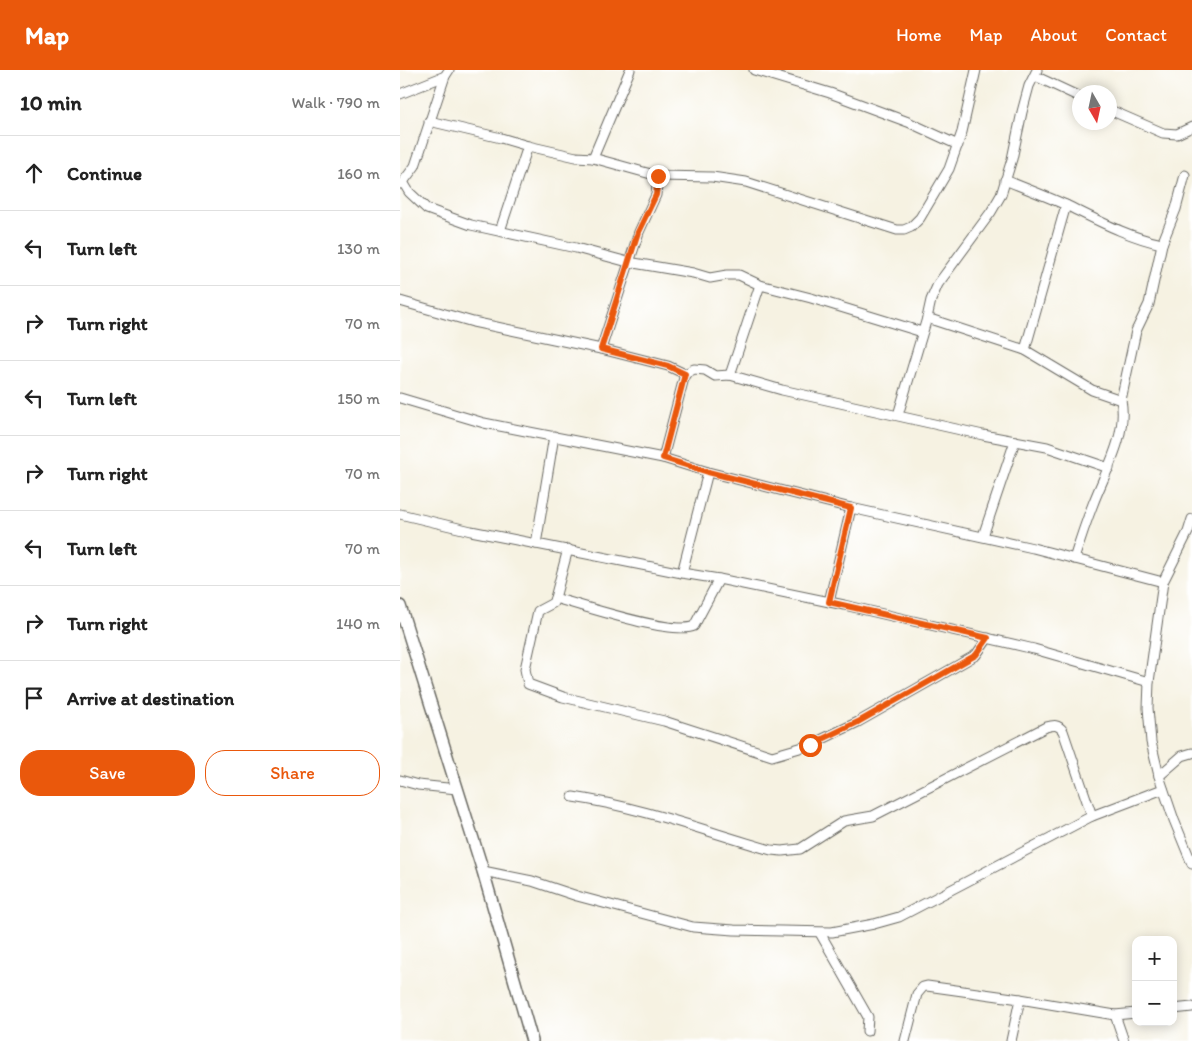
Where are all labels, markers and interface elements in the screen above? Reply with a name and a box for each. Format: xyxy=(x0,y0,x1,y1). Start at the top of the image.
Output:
text: Map xyxy=(25,21,69,50)
text: Home xyxy=(896,24,942,46)
text: Map xyxy=(970,24,1003,46)
text: About xyxy=(1031,24,1077,46)
text: Contact xyxy=(1105,24,1167,46)
north arrow xyxy=(1072,85,1117,130)
text: 10 min xyxy=(20,90,82,115)
text: Walk · 790 m xyxy=(292,93,380,112)
icon: ahead xyxy=(20,159,48,187)
text: Continue xyxy=(67,162,142,185)
text: 160 m xyxy=(337,164,380,183)
route end xyxy=(647,165,670,188)
icon: left xyxy=(20,234,48,262)
text: Turn left xyxy=(67,237,137,260)
text: 130 m xyxy=(337,239,380,258)
icon: right xyxy=(20,309,48,337)
text: Turn right xyxy=(67,312,148,335)
text: 70 m xyxy=(345,314,380,333)
icon: left xyxy=(20,384,48,412)
text: Turn left xyxy=(67,387,137,410)
text: 150 m xyxy=(337,389,380,408)
icon: right xyxy=(20,459,48,487)
text: Turn right xyxy=(67,462,148,485)
text: 70 m xyxy=(345,464,380,483)
icon: left xyxy=(20,534,48,562)
text: Turn left xyxy=(67,537,137,560)
text: 70 m xyxy=(345,539,380,558)
icon: right xyxy=(20,609,48,637)
text: Turn right xyxy=(67,612,148,635)
text: 140 m xyxy=(336,614,380,633)
icon: arrive xyxy=(20,684,48,712)
text: Arrive at destination xyxy=(67,687,234,710)
route start xyxy=(799,734,822,757)
button: Save xyxy=(20,750,195,796)
button: Share xyxy=(205,750,380,796)
map controls xyxy=(1132,936,1177,1026)
button: + xyxy=(1132,936,1177,981)
button: − xyxy=(1132,981,1177,1026)

